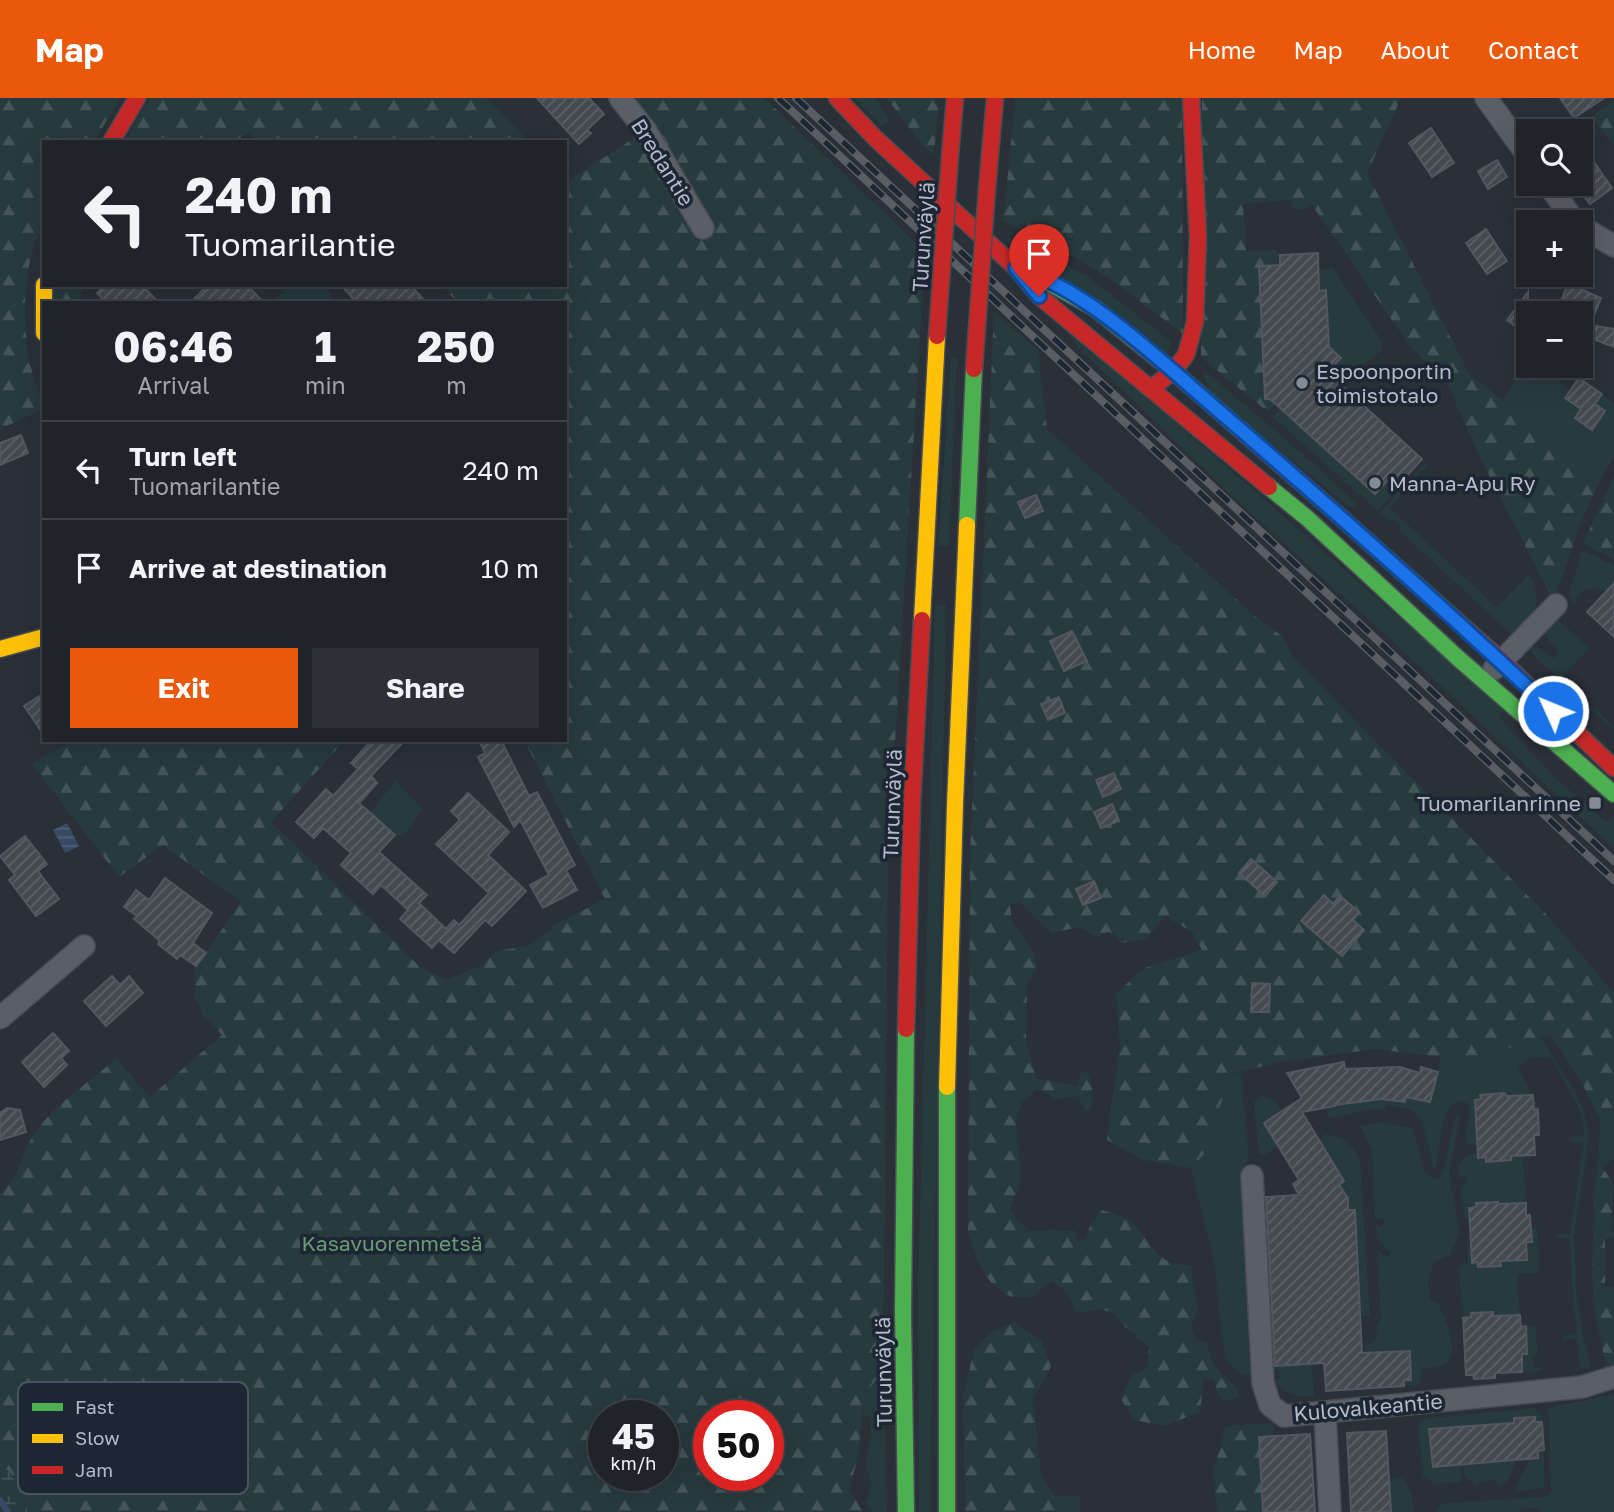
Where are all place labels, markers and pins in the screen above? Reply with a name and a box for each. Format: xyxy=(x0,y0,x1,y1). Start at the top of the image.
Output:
pin xyxy=(1009,224,1069,296)
place label: Espoonportin toimistotalo xyxy=(1316,358,1452,408)
marker: Espoonportin toimistotalo xyxy=(1294,375,1310,391)
place label: Manna-Apu Ry xyxy=(1389,470,1536,496)
marker: Manna-Apu Ry xyxy=(1367,475,1383,491)
place label: Tuomarilanrinne xyxy=(1417,790,1581,816)
marker: Tuomarilanrinne xyxy=(1587,795,1603,811)

